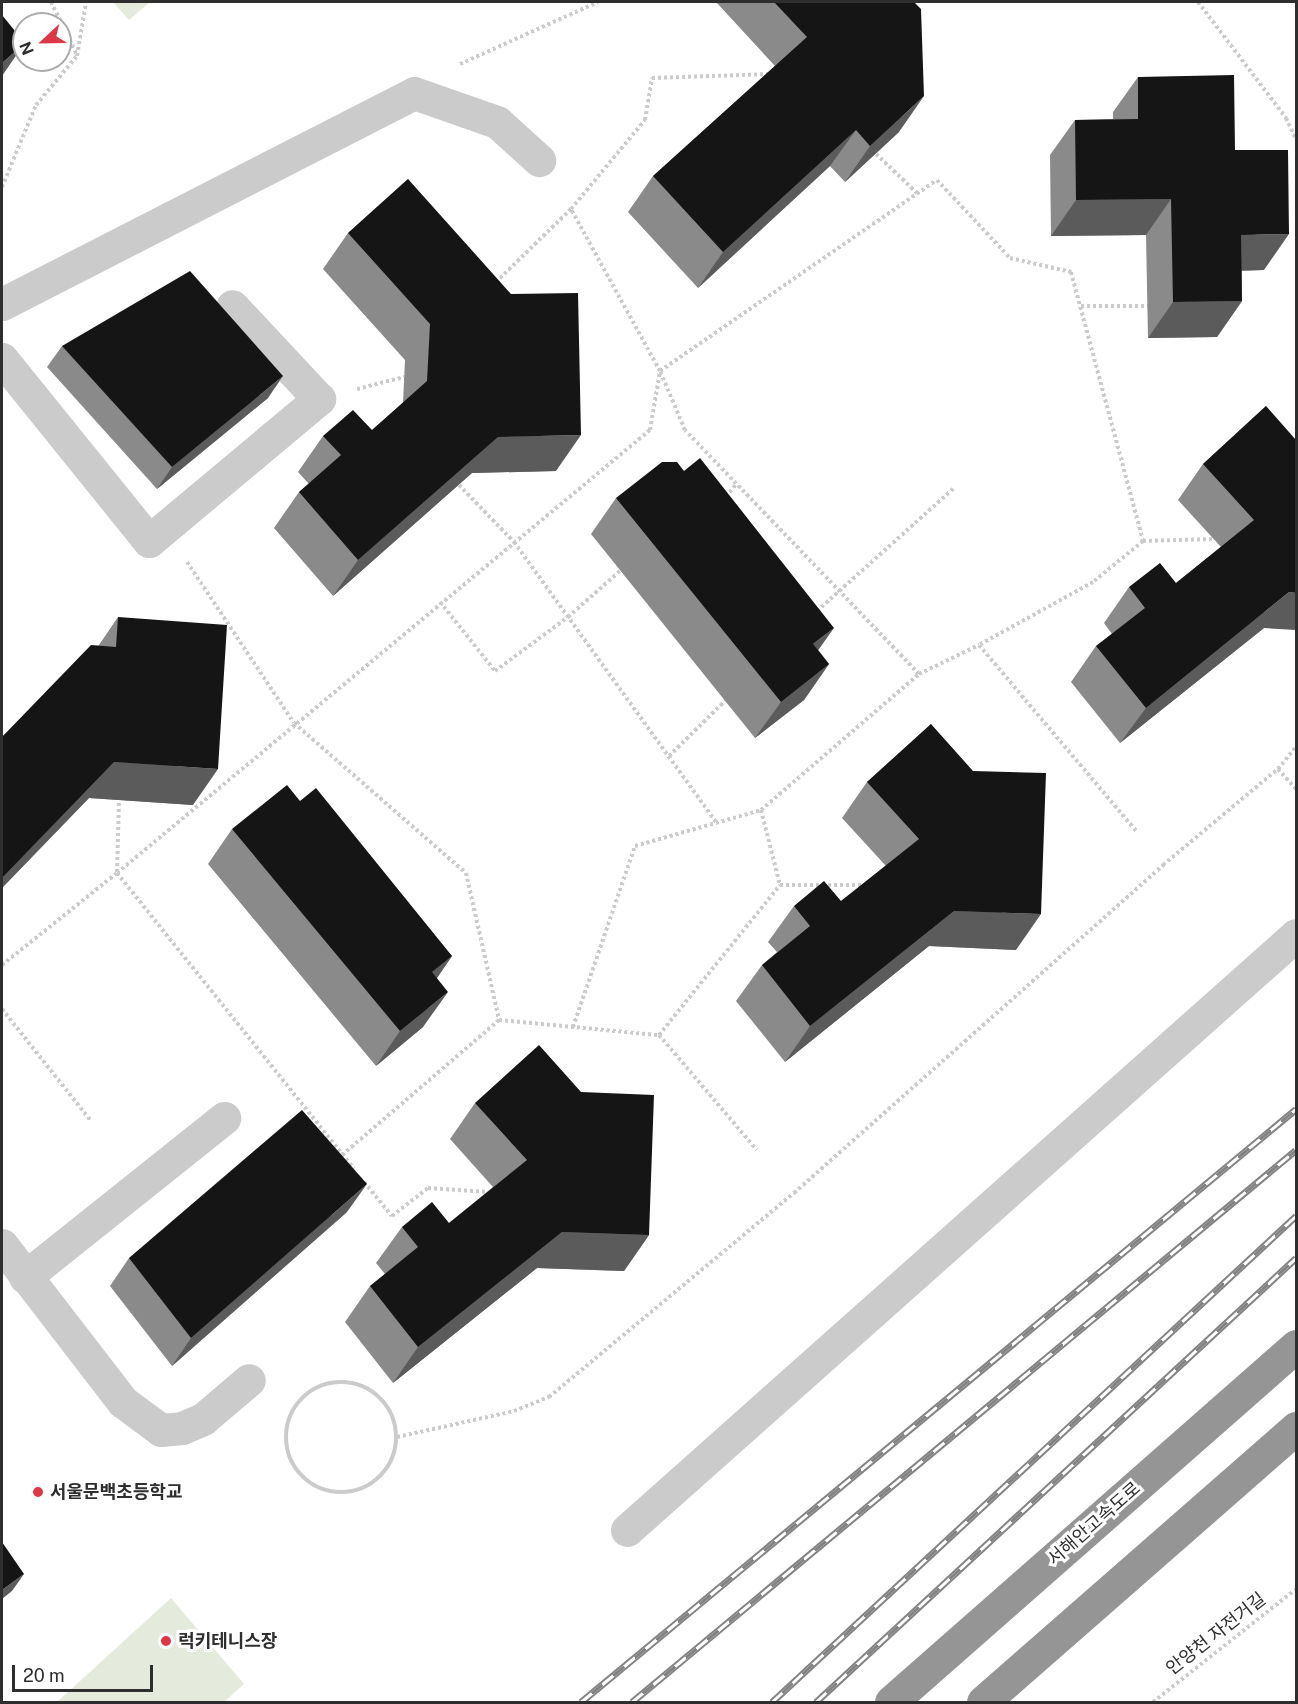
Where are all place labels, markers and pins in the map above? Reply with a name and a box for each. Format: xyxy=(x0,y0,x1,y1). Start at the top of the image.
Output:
place label: 서울문백초등학교 xyxy=(50,1481,182,1503)
marker: 서울문백초등학교 xyxy=(31,1485,45,1499)
place label: 럭키테니스장 xyxy=(178,1630,277,1652)
marker: 럭키테니스장 xyxy=(159,1634,173,1648)

